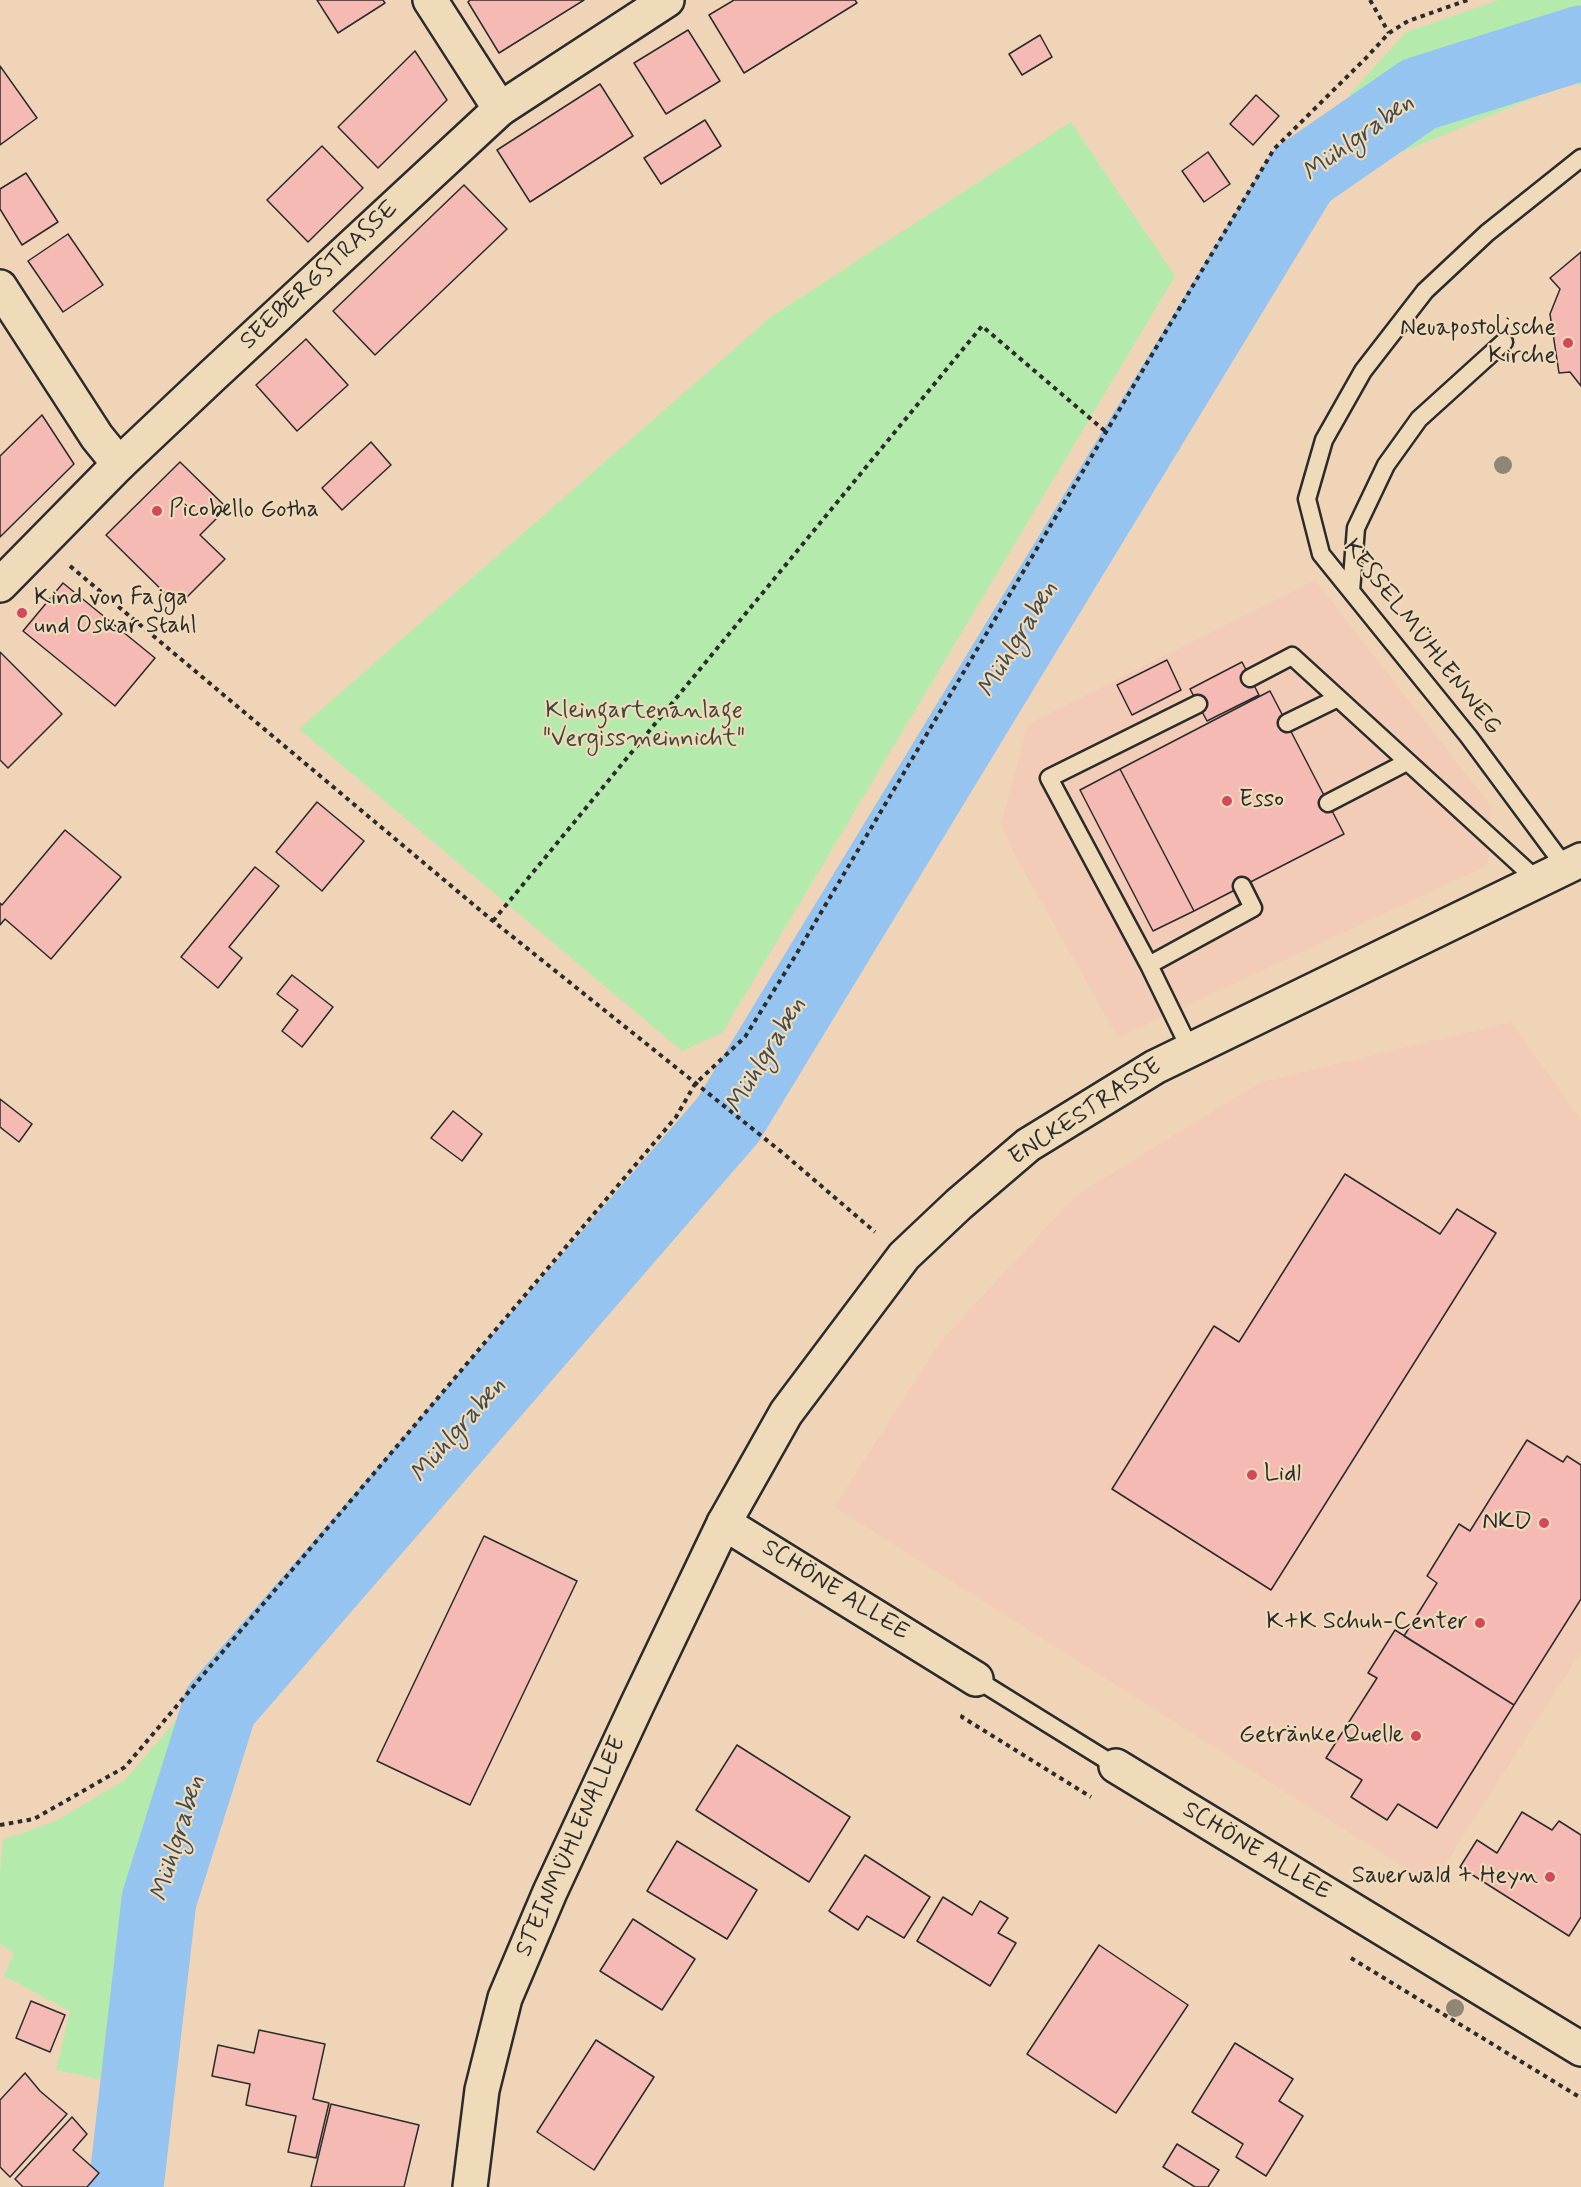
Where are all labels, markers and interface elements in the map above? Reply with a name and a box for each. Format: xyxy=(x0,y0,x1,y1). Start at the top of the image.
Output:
water label: Mühlgraben xyxy=(1297,88,1421,190)
street label: SEEBERGSTRASSE xyxy=(235,195,405,357)
place label: Neuapostolische Kirche xyxy=(1400,315,1556,371)
marker: Neuapostolische Kirche xyxy=(1561,336,1575,350)
place label: Picobello Gotha xyxy=(169,497,319,525)
marker: Picobello Gotha xyxy=(150,504,164,518)
street label: KESSELMÜHLENWEG xyxy=(1336,535,1506,741)
water label: Mühlgraben xyxy=(972,576,1066,704)
place label: Kind von Fajga und Oskar Stahl xyxy=(34,585,197,641)
marker: Kind von Fajga und Oskar Stahl xyxy=(15,606,29,620)
park label: Kleingartenanlage "Vergissmeinnicht" xyxy=(543,698,745,754)
place label: Esso xyxy=(1239,787,1284,815)
marker: Esso xyxy=(1220,794,1234,808)
water label: Mühlgraben xyxy=(720,992,814,1120)
street label: ENCKESTRASSE xyxy=(1004,1053,1168,1173)
water label: Mühlgraben xyxy=(404,1372,514,1490)
place label: Lidl xyxy=(1264,1461,1301,1489)
marker: Lidl xyxy=(1245,1468,1259,1482)
place label: NKD xyxy=(1482,1509,1532,1537)
marker: NKD xyxy=(1537,1516,1551,1530)
street label: SCHÖNE ALLEE xyxy=(756,1534,914,1648)
place label: K+K Schuh-Center xyxy=(1266,1609,1468,1637)
marker: K+K Schuh-Center xyxy=(1473,1616,1487,1630)
place label: Getränke Quelle xyxy=(1239,1722,1404,1750)
marker: Getränke Quelle xyxy=(1409,1729,1423,1743)
street label: STEINMÜHLENALLEE xyxy=(510,1732,634,1962)
water label: Mühlgraben xyxy=(145,1772,213,1906)
street label: SCHÖNE ALLEE xyxy=(1177,1796,1335,1908)
place label: Sauerwald + Heyn xyxy=(1352,1863,1538,1891)
marker: Sauerwald + Heyn xyxy=(1543,1870,1557,1884)

